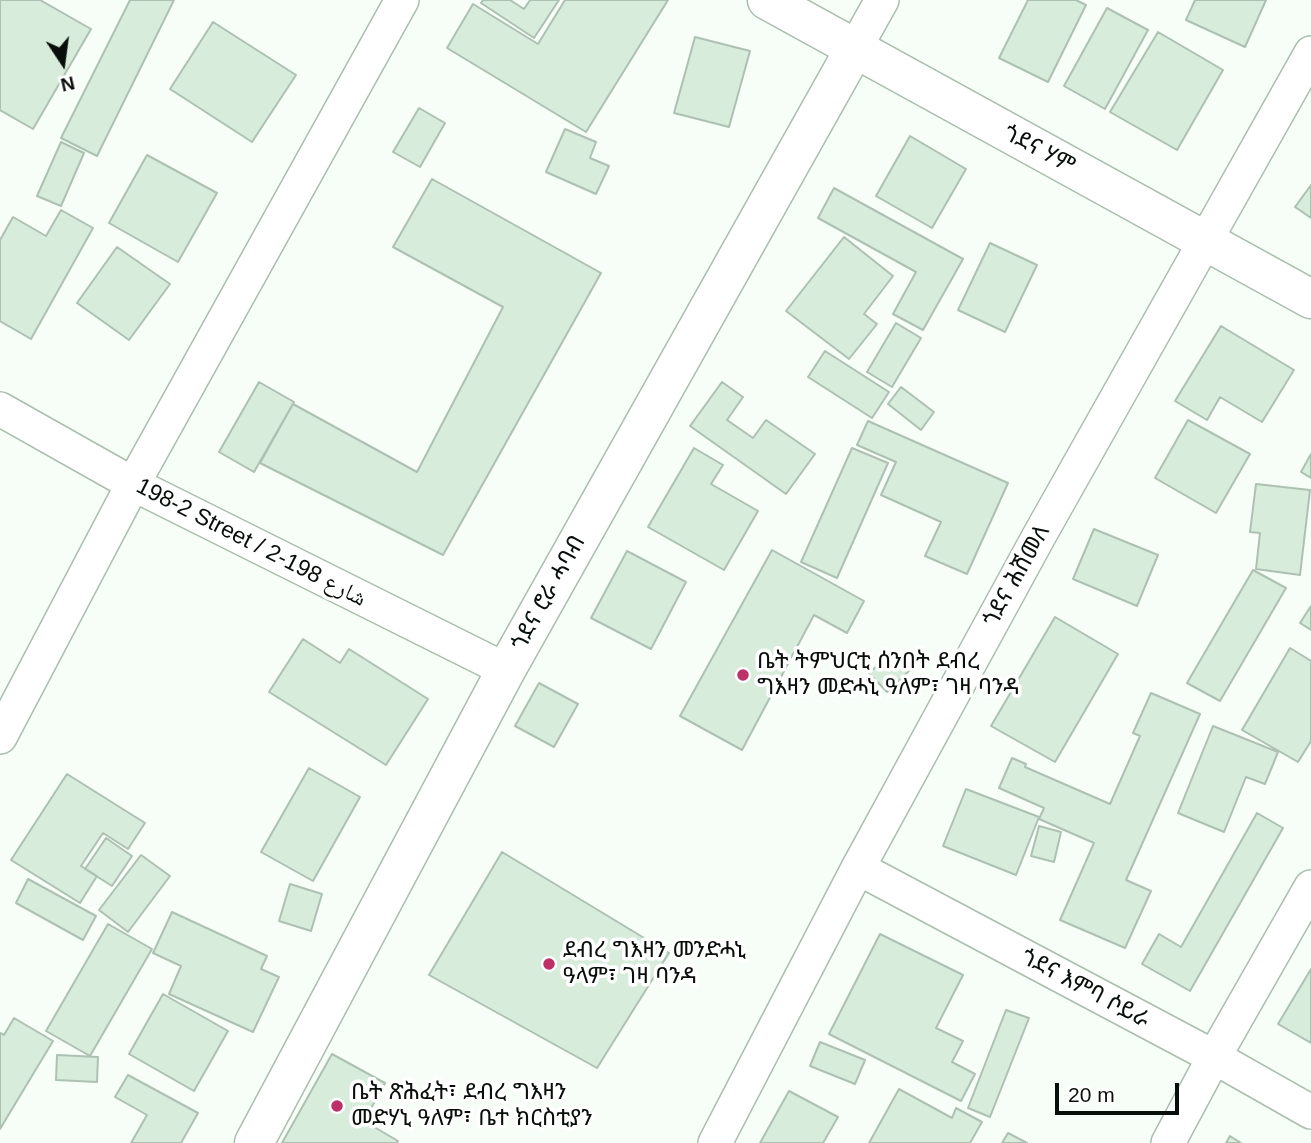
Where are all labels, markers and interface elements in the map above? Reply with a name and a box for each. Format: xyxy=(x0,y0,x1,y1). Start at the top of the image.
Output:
north arrow xyxy=(28,28,98,98)
text: N xyxy=(59,72,77,96)
street label: ጎደና ሃም xyxy=(999,120,1079,180)
street label: 198-2 Street / شارع 198-2 xyxy=(131,473,371,613)
street label: ጎደና ሕሽመለ xyxy=(978,520,1056,632)
street label: ጎደና ሮራ ሓባብ xyxy=(506,531,592,655)
place label: ቤት ትምህርቲ ሰንበት ደብረ ግእዛን መድሓኒ ዓለም፣ ገዛ ባንዳ xyxy=(757,648,1020,702)
marker: ቤት ትምህርቲ ሰንበት ደብረ ግእዛን መድሓኒ ዓለም፣ ገዛ ባንዳ xyxy=(735,667,751,683)
place label: ደብረ ግእዛን መንድሓኒ ዓላም፣ ገዛ ባንዳ xyxy=(563,937,746,991)
street label: ጎደና እምባ ሶይራ xyxy=(1016,944,1154,1034)
marker: ደብረ ግእዛን መንድሓኒ ዓላም፣ ገዛ ባንዳ xyxy=(541,956,557,972)
scale bar xyxy=(1059,1070,1183,1114)
place label: ቤት ጽሕፈት፣ ደብረ ግእዛን መድሃኒ ዓለም፣ ቤተ ክርስቲያን xyxy=(351,1079,592,1133)
text: 20 m xyxy=(1068,1083,1115,1106)
marker: ቤት ጽሕፈት፣ ደብረ ግእዛን መድሃኒ ዓለም፣ ቤተ ክርስቲያን xyxy=(329,1098,345,1114)

